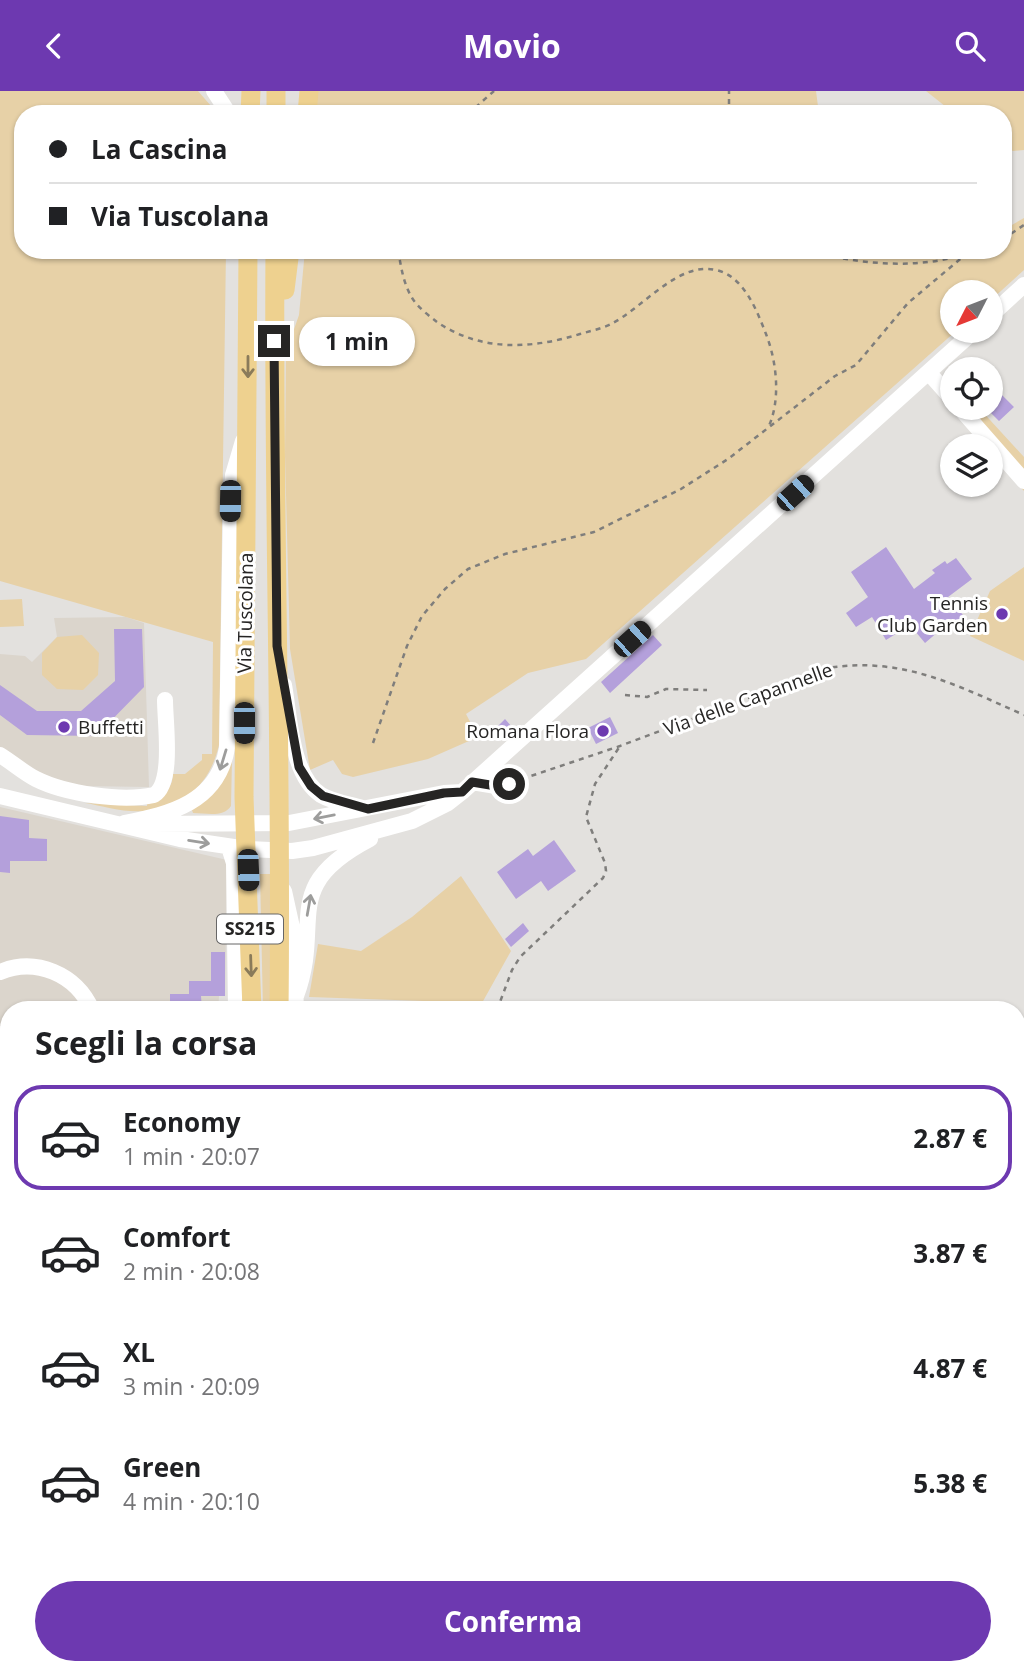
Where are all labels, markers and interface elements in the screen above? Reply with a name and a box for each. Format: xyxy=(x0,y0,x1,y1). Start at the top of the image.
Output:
text: Movio xyxy=(463,24,561,67)
icon: back xyxy=(35,27,73,65)
icon: search xyxy=(951,27,989,65)
text: La Cascina xyxy=(91,131,227,167)
text: Via Tuscolana xyxy=(91,198,269,234)
north arrow xyxy=(940,280,1003,343)
map controls xyxy=(940,280,1003,497)
callout: 1 min xyxy=(298,317,414,365)
route end xyxy=(258,325,290,357)
text: 1 min xyxy=(325,325,389,357)
one-way arrow xyxy=(241,356,255,379)
button: locate xyxy=(940,357,1003,420)
button: layers xyxy=(940,434,1003,497)
car xyxy=(773,471,818,515)
car xyxy=(220,480,241,522)
street label: Via Tuscolana xyxy=(231,552,259,674)
place label: Tennis Club Garden xyxy=(877,590,988,638)
marker: Tennis Club Garden xyxy=(994,606,1010,622)
car xyxy=(610,617,655,661)
street label: Via delle Capannelle xyxy=(660,656,836,742)
car xyxy=(234,702,255,744)
place label: Buffetti xyxy=(78,714,144,740)
place label: Romana Flora xyxy=(466,718,589,744)
marker: Buffetti xyxy=(56,719,72,735)
marker: Romana Flora xyxy=(595,723,611,739)
one-way arrow xyxy=(216,749,229,771)
route start xyxy=(493,768,525,800)
one-way arrow xyxy=(313,811,336,824)
one-way arrow xyxy=(187,836,210,849)
car xyxy=(237,849,260,891)
one-way arrow xyxy=(303,894,317,917)
road number: SS215 xyxy=(217,915,283,943)
one-way arrow xyxy=(245,955,258,978)
text: Scegli la corsa xyxy=(35,1021,257,1064)
text: Economy xyxy=(123,1104,241,1140)
icon: car xyxy=(39,1106,102,1169)
text: 2.87 € xyxy=(913,1120,987,1156)
text: 1 min · 20:07 xyxy=(123,1140,260,1172)
text: Comfort xyxy=(123,1219,230,1255)
icon: car xyxy=(39,1221,102,1284)
text: 3.87 € xyxy=(913,1235,987,1271)
text: 2 min · 20:08 xyxy=(123,1255,260,1287)
text: XL xyxy=(123,1334,155,1370)
icon: car xyxy=(39,1336,102,1399)
text: 4.87 € xyxy=(913,1350,987,1386)
text: 3 min · 20:09 xyxy=(123,1370,260,1402)
text: Green xyxy=(123,1449,201,1485)
icon: car xyxy=(39,1451,102,1514)
text: 5.38 € xyxy=(913,1465,987,1501)
text: 4 min · 20:10 xyxy=(123,1485,260,1517)
button: Conferma xyxy=(35,1581,991,1661)

